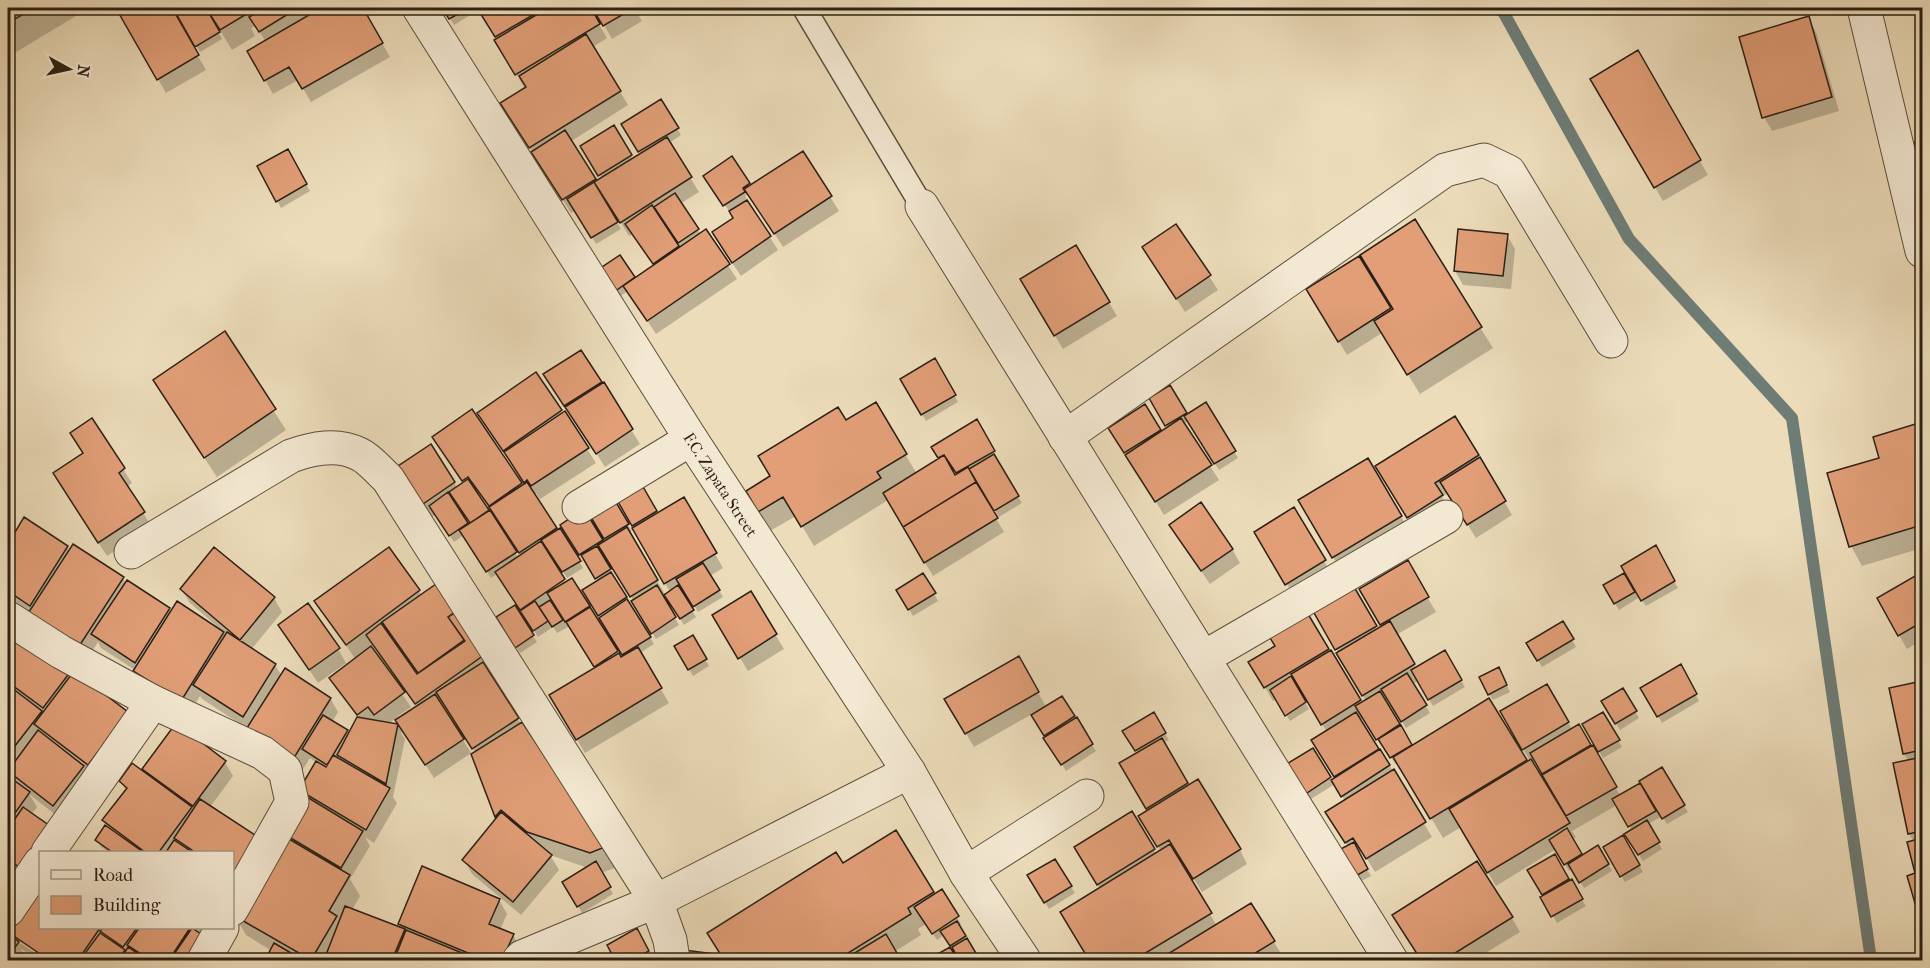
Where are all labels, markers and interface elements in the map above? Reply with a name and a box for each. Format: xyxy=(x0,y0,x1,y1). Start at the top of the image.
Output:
north arrow xyxy=(39,39,99,99)
text: N xyxy=(73,64,94,79)
street label: F.C. Zapata Street xyxy=(679,429,762,541)
legend xyxy=(39,851,234,929)
text: Road xyxy=(93,865,133,886)
text: Building xyxy=(93,895,161,916)

